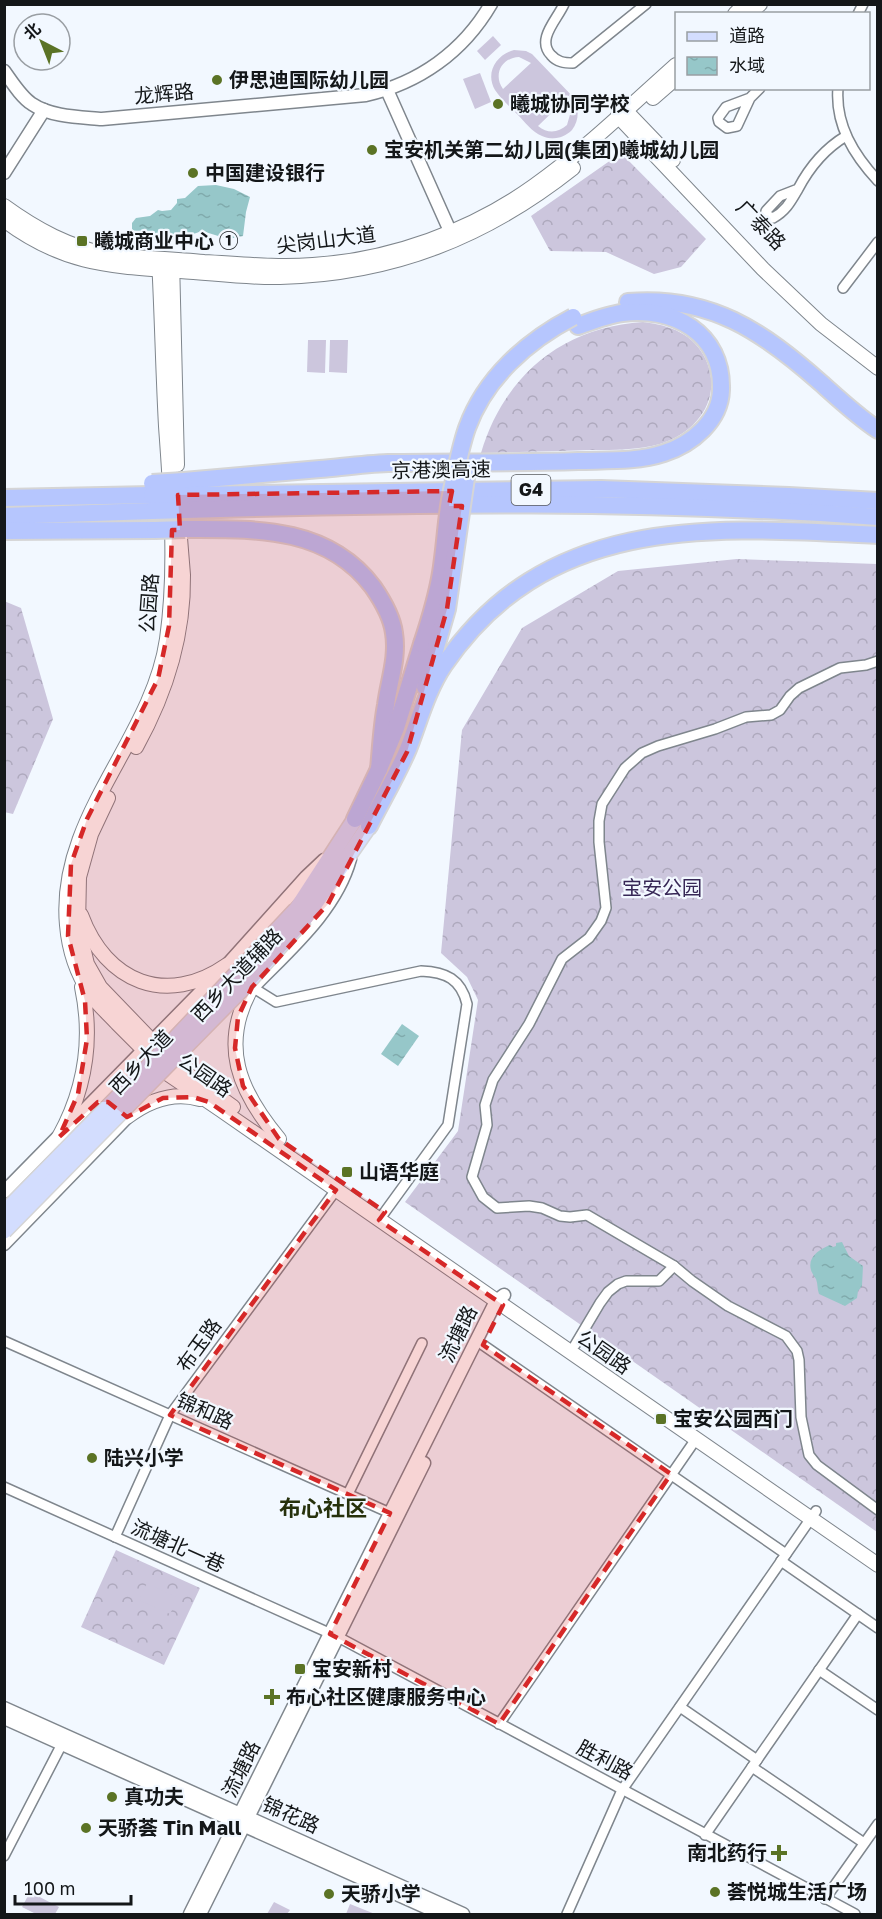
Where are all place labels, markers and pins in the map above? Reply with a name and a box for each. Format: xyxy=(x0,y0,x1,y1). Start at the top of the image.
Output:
place label: 伊思迪国际幼儿园 xyxy=(229,67,389,91)
marker: 伊思迪国际幼儿园 xyxy=(210,73,224,87)
place label: 曦城协同学校 xyxy=(510,91,630,115)
marker: 曦城协同学校 xyxy=(491,97,505,111)
place label: 宝安机关第二幼儿园(集团)曦城幼儿园 xyxy=(384,137,719,161)
marker: 宝安机关第二幼儿园(集团)曦城幼儿园 xyxy=(365,143,379,157)
place label: 中国建设银行 xyxy=(205,160,325,184)
marker: 中国建设银行 xyxy=(186,166,200,180)
place label: 曦城商业中心 ① xyxy=(94,228,239,252)
marker: 曦城商业中心 ① xyxy=(75,234,89,248)
place label: 山语华庭 xyxy=(359,1159,439,1183)
marker: 山语华庭 xyxy=(340,1165,354,1179)
place label: 宝安公园西门 xyxy=(673,1406,793,1430)
marker: 宝安公园西门 xyxy=(654,1412,668,1426)
place label: 陆兴小学 xyxy=(104,1445,184,1469)
marker: 陆兴小学 xyxy=(85,1451,99,1465)
place label: 宝安新村 xyxy=(312,1656,392,1680)
marker: 宝安新村 xyxy=(293,1662,307,1676)
place label: 布心社区健康服务中心 xyxy=(286,1684,486,1708)
marker: 布心社区健康服务中心 xyxy=(263,1688,281,1706)
place label: 真功夫 xyxy=(124,1784,184,1808)
marker: 真功夫 xyxy=(105,1790,119,1804)
place label: 天骄荟 Tin Mall xyxy=(98,1815,242,1839)
marker: 天骄荟 Tin Mall xyxy=(79,1821,93,1835)
place label: 南北药行 xyxy=(687,1840,767,1864)
marker: 南北药行 xyxy=(772,1846,786,1860)
place label: 荟悦城生活广场 xyxy=(727,1879,867,1903)
place label: 天骄小学 xyxy=(341,1881,421,1905)
marker: 荟悦城生活广场 xyxy=(708,1885,722,1899)
marker: 天骄小学 xyxy=(322,1887,336,1901)

